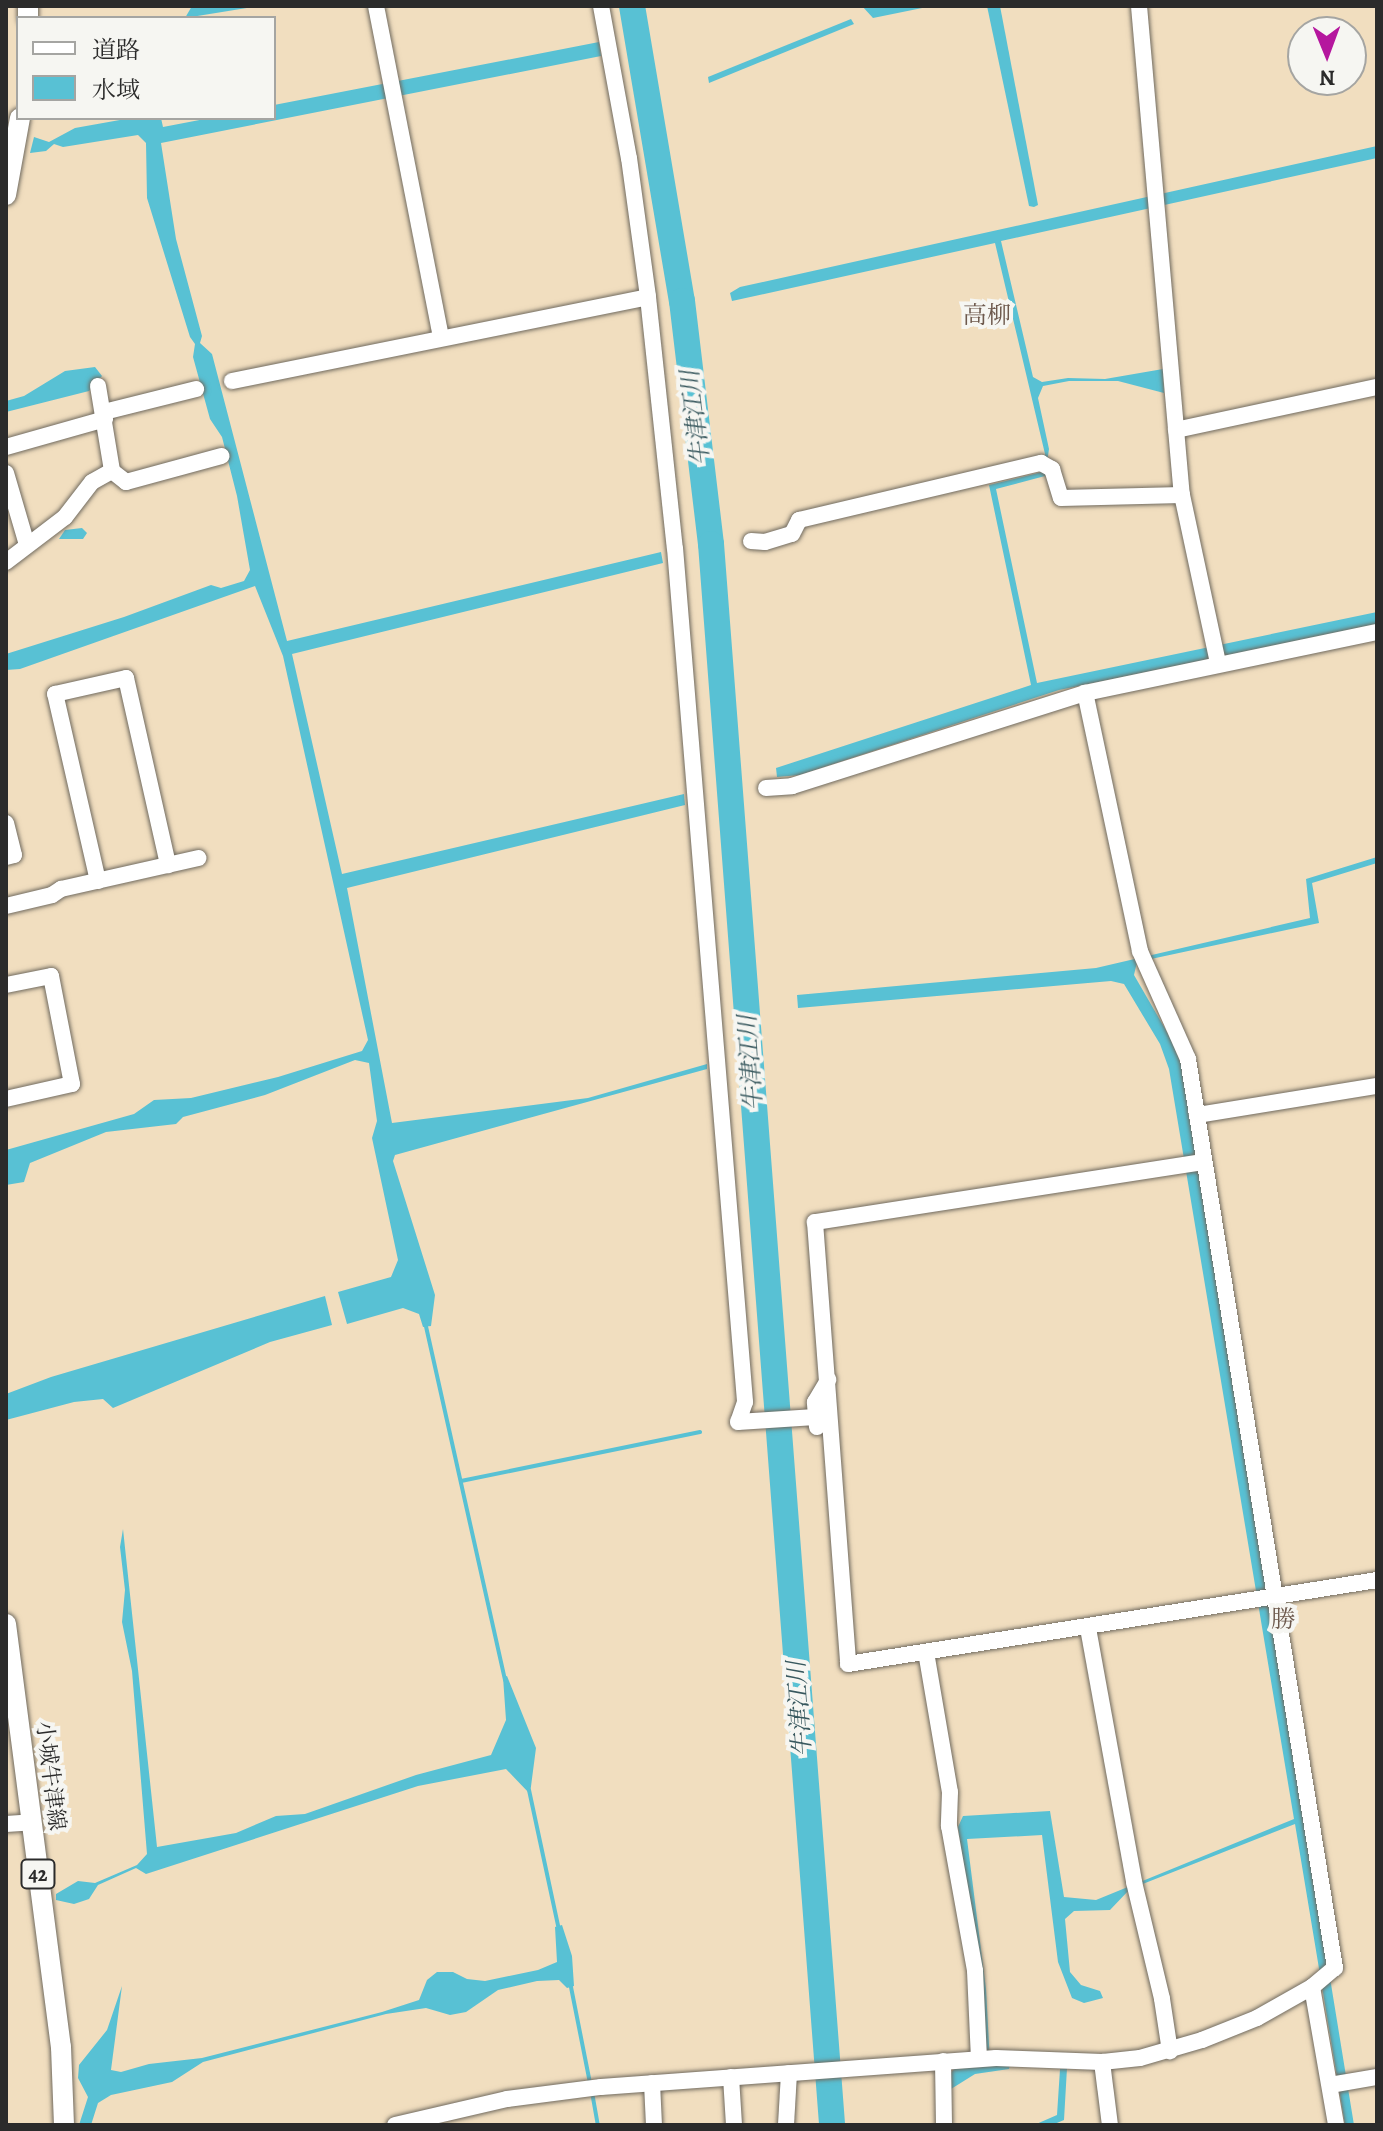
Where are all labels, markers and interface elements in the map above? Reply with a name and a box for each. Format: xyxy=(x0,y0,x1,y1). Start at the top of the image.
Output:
legend xyxy=(16,16,276,120)
north arrow xyxy=(1287,16,1367,96)
text: 道路 xyxy=(92,34,140,66)
text: N xyxy=(1319,63,1336,93)
text: 水域 xyxy=(92,74,140,106)
district label: 高柳 xyxy=(963,302,1011,330)
water label: 牛津江川 xyxy=(676,369,716,467)
water label: 牛津江川 xyxy=(733,1014,769,1112)
district label: 勝 xyxy=(1271,1606,1295,1634)
water label: 牛津江川 xyxy=(782,1660,818,1758)
street label: 小城牛津線 xyxy=(30,1720,70,1832)
road number: 42 xyxy=(20,1858,56,1890)

